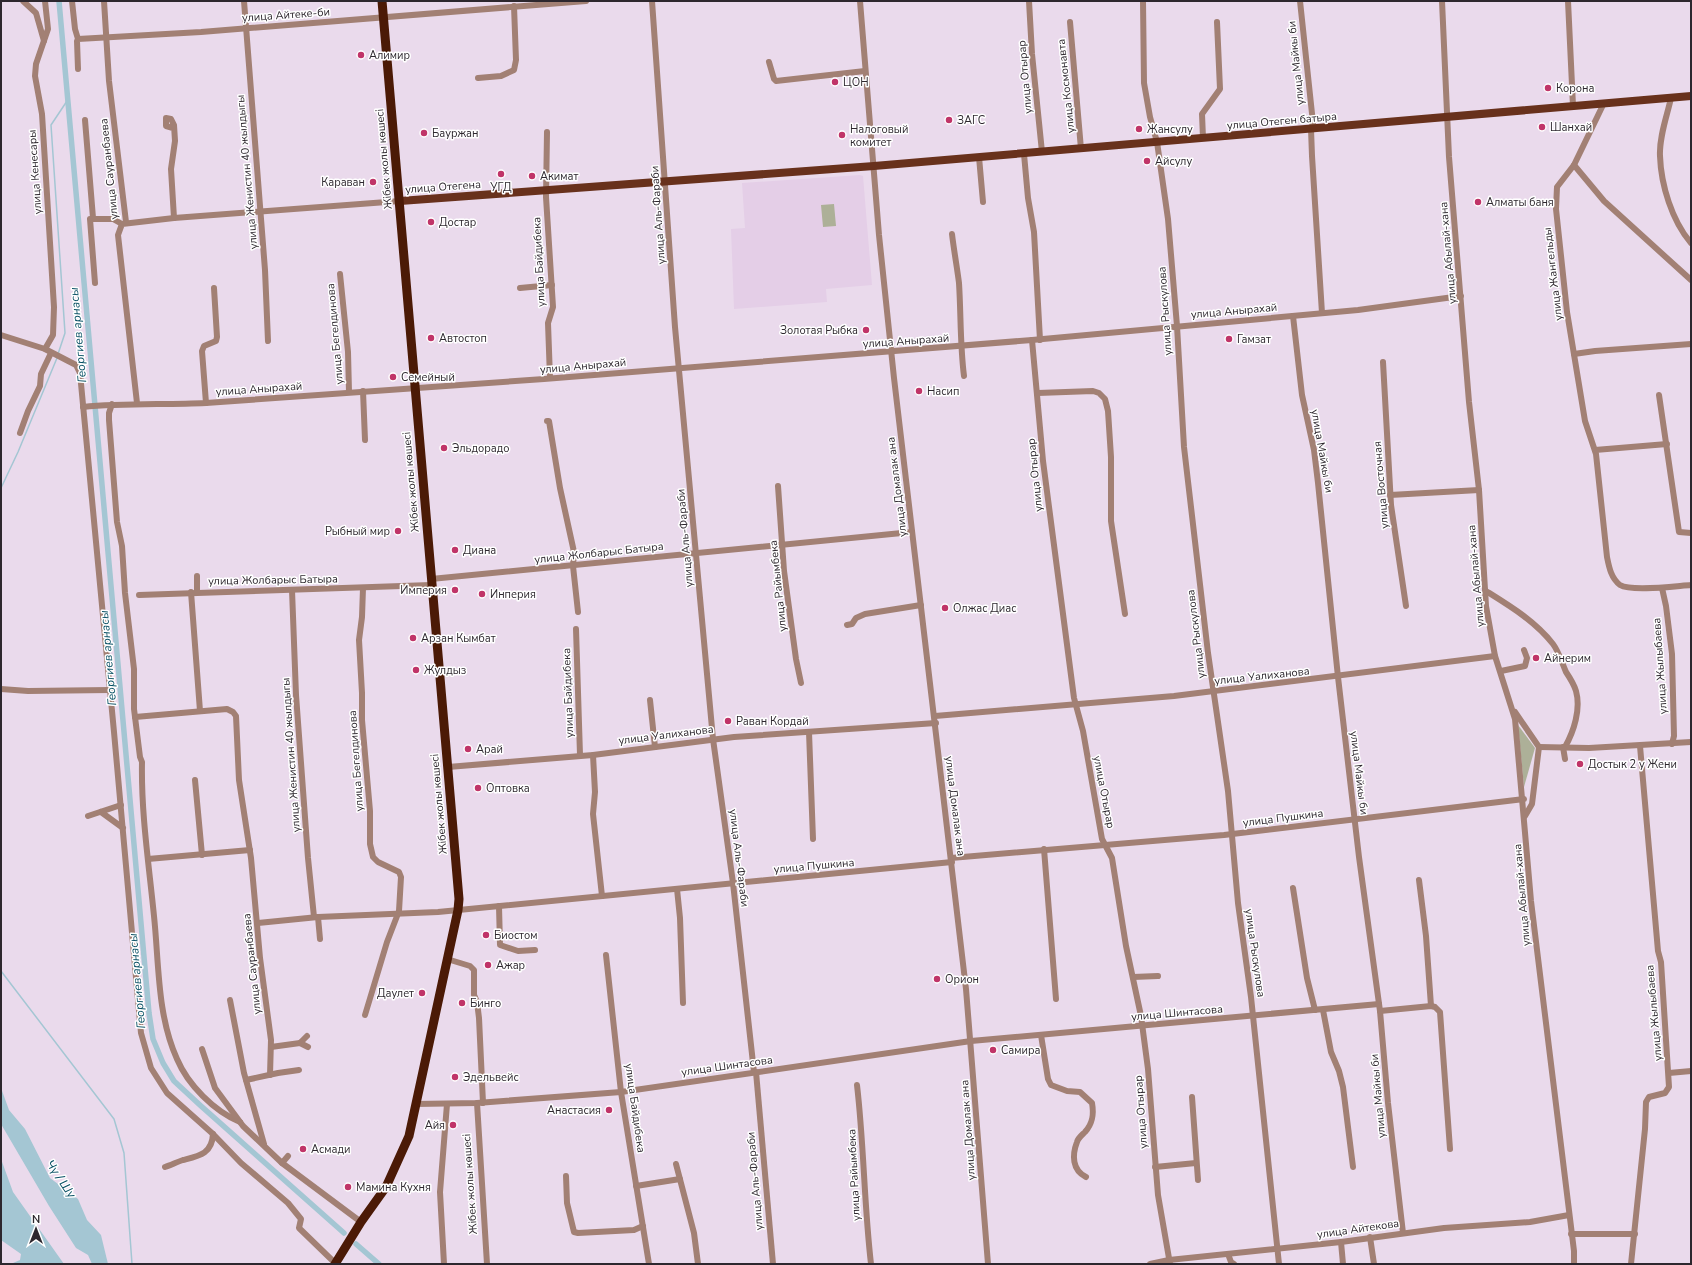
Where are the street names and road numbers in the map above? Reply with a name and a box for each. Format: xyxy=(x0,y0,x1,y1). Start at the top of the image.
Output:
street label: улица Айтеке-би xyxy=(242,4,330,26)
street label: улица Майкы би xyxy=(1284,20,1308,106)
street label: улица Космонавта xyxy=(1054,38,1078,134)
street label: улица Отырар xyxy=(1014,40,1036,114)
street label: улица Женистин 40 жылдыгы xyxy=(233,94,261,250)
street label: Жібек жолы көшесі xyxy=(372,108,396,210)
street label: улица Отеген батыра xyxy=(1226,109,1338,133)
street label: улица Сауранбаева xyxy=(96,118,122,220)
street label: улица Кенесары xyxy=(25,129,45,215)
street label: улица Аль-Фараби xyxy=(647,165,669,265)
street label: улица Отегена xyxy=(405,177,481,197)
street label: улица Абылай-хана xyxy=(1436,201,1460,305)
street label: улица Байдибека xyxy=(529,217,549,307)
street label: улица Жангельды xyxy=(1540,226,1566,322)
street label: улица Рыскулова xyxy=(1154,266,1176,356)
street label: улица Бегелдинова xyxy=(323,283,347,385)
street label: улица Анырахай xyxy=(1190,300,1278,322)
street label: улица Анырахай xyxy=(862,330,950,352)
street label: улица Анырахай xyxy=(539,355,627,377)
street label: улица Анырахай xyxy=(215,378,303,400)
street label: улица Майкы би xyxy=(1307,408,1337,494)
street label: Жібек жолы көшесі xyxy=(399,431,423,533)
street label: улица Домалак ана xyxy=(883,436,911,538)
street label: улица Отырар xyxy=(1024,437,1046,513)
street label: улица Восточная xyxy=(1370,441,1392,529)
street label: улица Аль-Фараби xyxy=(673,488,697,588)
street label: улица Абылай-хана xyxy=(1464,524,1488,628)
street label: улица Жолбарыс Батыра xyxy=(534,539,664,567)
street label: улица Райымбека xyxy=(766,539,790,632)
street label: улица Жолбарыс Батыра xyxy=(208,571,338,589)
street label: улица Рыскулова xyxy=(1183,589,1209,679)
street label: улица Жылыбаева xyxy=(1649,617,1671,715)
street label: улица Байдибека xyxy=(559,648,577,738)
street label: улица Уалиханова xyxy=(1214,664,1310,688)
street label: улица Женистин 40 жылдыгы xyxy=(278,677,304,833)
street label: улица Бегелдинова xyxy=(345,710,367,812)
street label: улица Уалиханова xyxy=(618,722,714,748)
street label: улица Майкы би xyxy=(1346,730,1372,816)
street label: Жібек жолы көшесі xyxy=(427,753,451,855)
street label: улица Отырар xyxy=(1090,754,1118,830)
street label: улица Домалак ана xyxy=(941,755,969,857)
street label: улица Пушкина xyxy=(1242,806,1324,830)
street label: улица Аль-Фараби xyxy=(726,808,752,908)
street label: улица Абылай-хана xyxy=(1510,843,1534,947)
street label: улица Пушкина xyxy=(773,855,855,877)
street label: улица Рыскулова xyxy=(1241,908,1269,998)
street label: улица Сауранбаева xyxy=(239,913,265,1015)
street label: улица Жылыбаева xyxy=(1642,964,1666,1062)
street label: улица Шинтасова xyxy=(1130,1002,1224,1024)
street label: улица Шинтасова xyxy=(680,1052,774,1080)
street label: улица Майкы би xyxy=(1367,1053,1389,1139)
street label: улица Байдибека xyxy=(621,1062,649,1154)
street label: улица Отырар xyxy=(1131,1075,1151,1149)
street label: улица Домалак ана xyxy=(957,1079,979,1181)
street label: улица Райымбека xyxy=(844,1129,864,1221)
street label: улица Аль-Фараби xyxy=(743,1131,767,1231)
street label: Жібек жолы көшесі xyxy=(459,1133,481,1235)
street label: улица Айтекова xyxy=(1316,1216,1400,1242)

